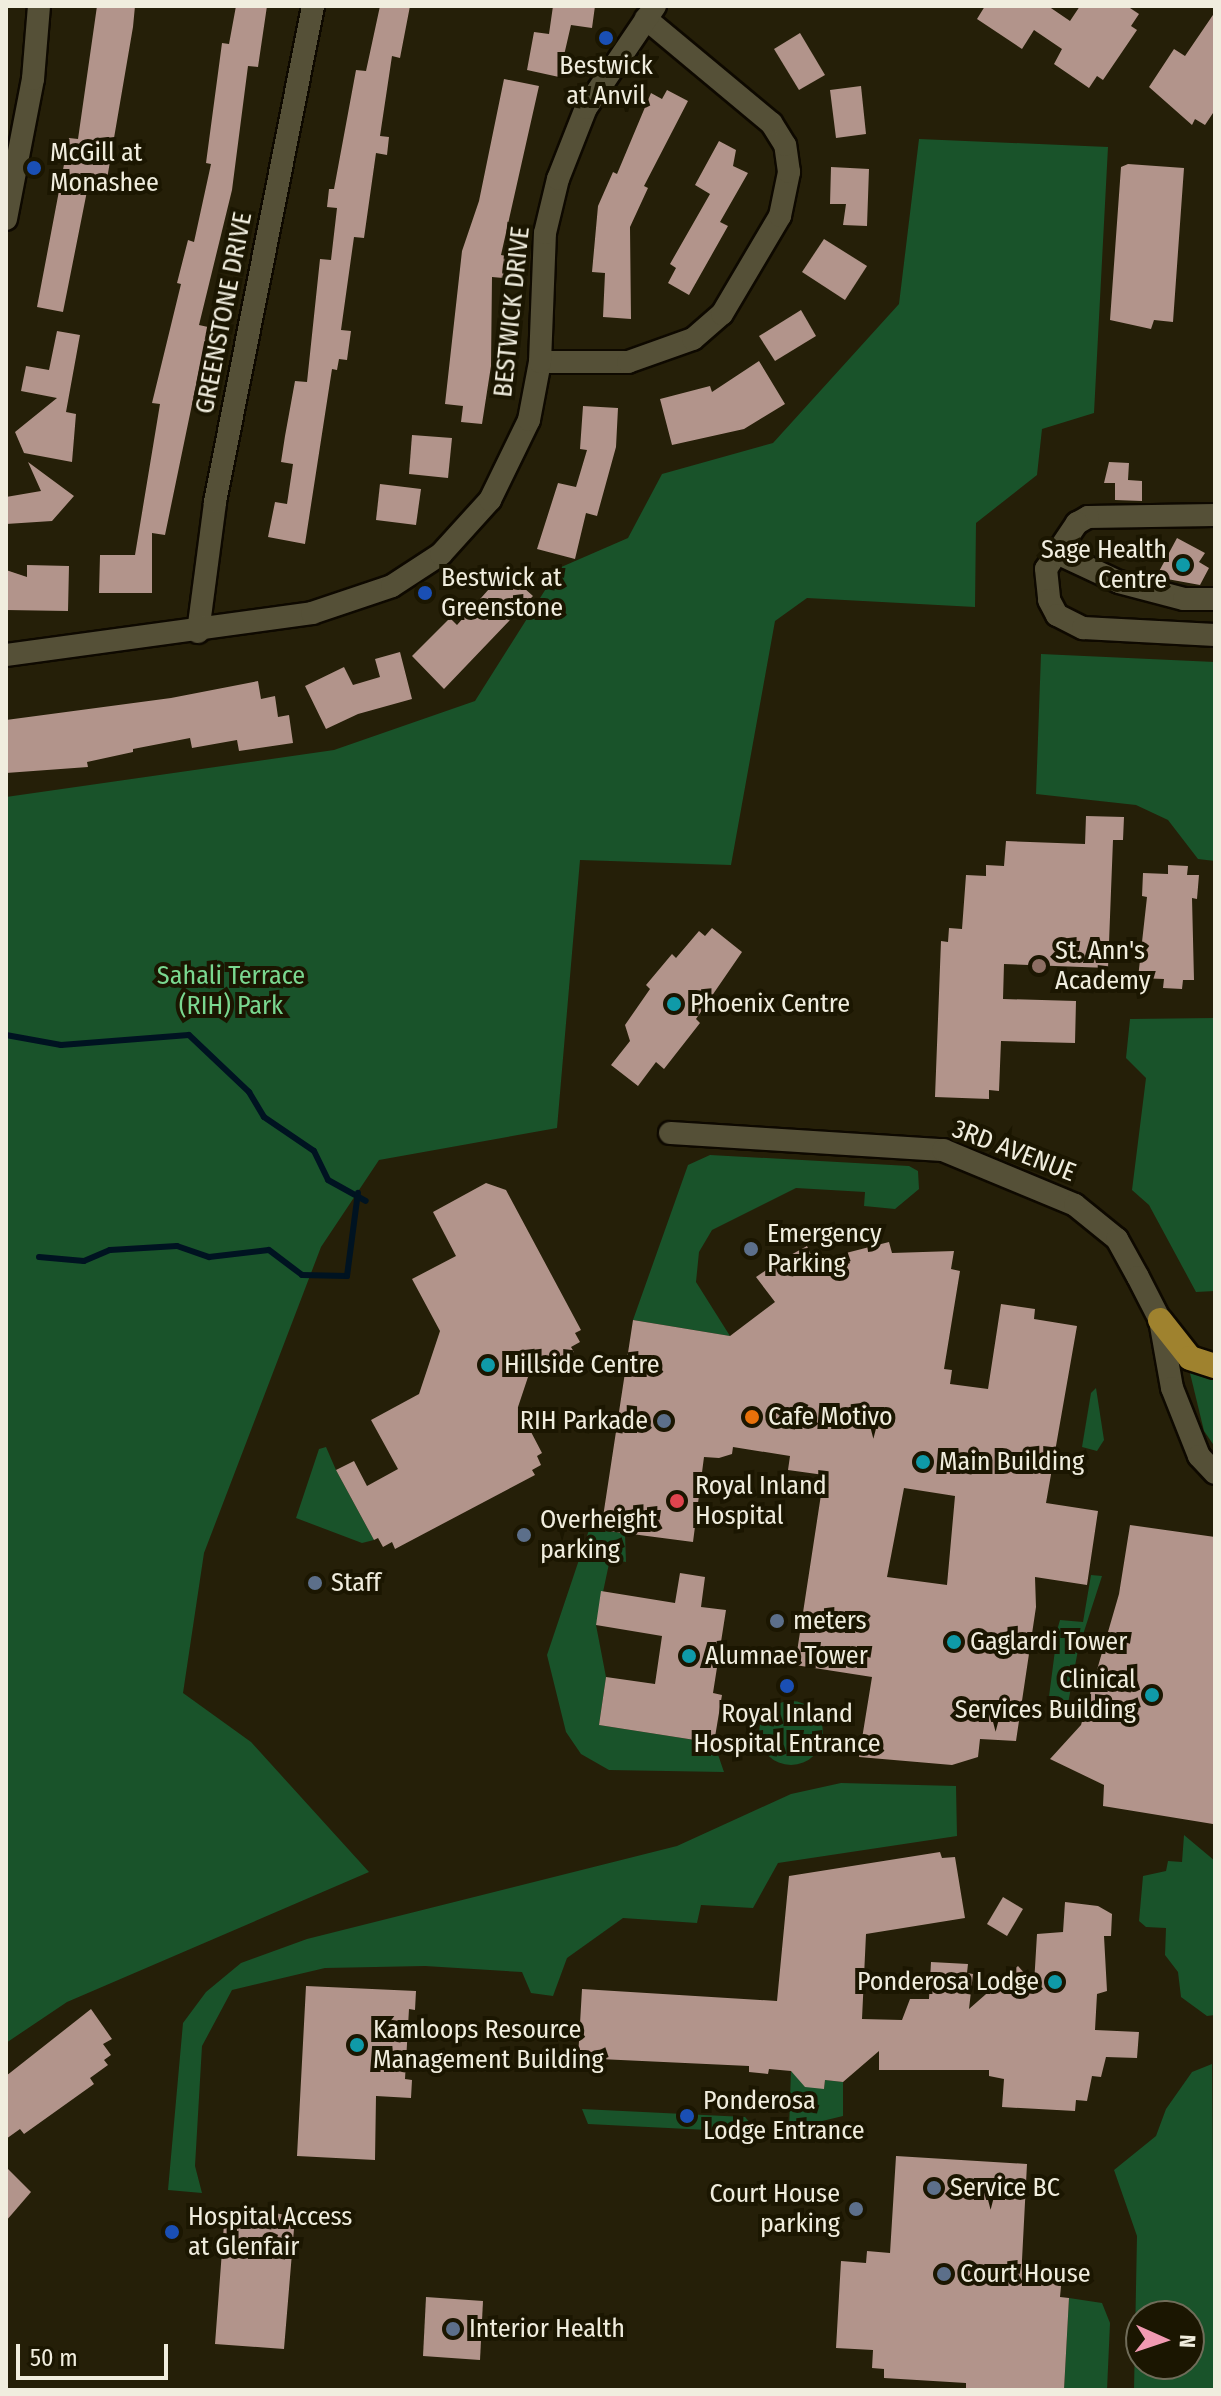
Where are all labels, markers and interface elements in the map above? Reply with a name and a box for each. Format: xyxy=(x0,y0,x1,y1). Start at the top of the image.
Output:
marker: Bestwick at Anvil xyxy=(597,29,615,47)
place label: Bestwick at Anvil xyxy=(559,50,653,112)
place label: McGill at Monashee xyxy=(50,137,159,198)
marker: McGill at Monashee xyxy=(25,159,43,177)
street label: GREENSTONE DRIVE xyxy=(189,210,259,416)
street label: BESTWICK DRIVE xyxy=(488,225,536,399)
place label: Sage Health Centre xyxy=(1041,534,1167,596)
marker: Sage Health Centre xyxy=(1174,556,1192,574)
place label: Bestwick at Greenstone xyxy=(441,562,563,624)
marker: Bestwick at Greenstone xyxy=(416,584,434,602)
place label: St. Ann's Academy xyxy=(1055,935,1150,996)
marker: St. Ann's Academy xyxy=(1030,957,1048,975)
park label: Sahali Terrace (RIH) Park xyxy=(157,960,305,1022)
place label: Phoenix Centre xyxy=(690,988,850,1020)
marker: Phoenix Centre xyxy=(665,995,683,1013)
street label: 3RD AVENUE xyxy=(948,1113,1080,1189)
place label: Emergency Parking xyxy=(767,1218,882,1280)
marker: Emergency Parking xyxy=(742,1240,760,1258)
place label: Hillside Centre xyxy=(504,1349,660,1381)
marker: Hillside Centre xyxy=(479,1356,497,1374)
place label: Cafe Motivo xyxy=(768,1401,893,1433)
place label: RIH Parkade xyxy=(520,1405,648,1437)
marker: Cafe Motivo xyxy=(743,1408,761,1426)
marker: RIH Parkade xyxy=(655,1412,673,1430)
place label: Main Building xyxy=(939,1446,1084,1478)
marker: Main Building xyxy=(914,1453,932,1471)
place label: Royal Inland Hospital xyxy=(695,1470,827,1532)
marker: Royal Inland Hospital xyxy=(666,1490,688,1512)
place label: Overheight parking xyxy=(540,1504,657,1566)
marker: Overheight parking xyxy=(515,1526,533,1544)
place label: Staff xyxy=(331,1567,381,1599)
marker: Staff xyxy=(306,1574,324,1592)
place label: meters xyxy=(793,1605,867,1637)
marker: meters xyxy=(768,1612,786,1630)
place label: Gaglardi Tower xyxy=(970,1626,1127,1658)
marker: Gaglardi Tower xyxy=(945,1633,963,1651)
place label: Alumnae Tower xyxy=(705,1640,868,1672)
marker: Alumnae Tower xyxy=(680,1647,698,1665)
place label: Clinical Services Building xyxy=(955,1664,1136,1726)
marker: Royal Inland Hospital Entrance xyxy=(778,1677,796,1695)
marker: Clinical Services Building xyxy=(1143,1686,1161,1704)
place label: Royal Inland Hospital Entrance xyxy=(693,1698,881,1760)
place label: Ponderosa Lodge xyxy=(857,1966,1039,1998)
marker: Ponderosa Lodge xyxy=(1046,1973,1064,1991)
place label: Kamloops Resource Management Building xyxy=(373,2014,604,2076)
marker: Kamloops Resource Management Building xyxy=(348,2036,366,2054)
place label: Ponderosa Lodge Entrance xyxy=(703,2085,865,2146)
marker: Ponderosa Lodge Entrance xyxy=(678,2107,696,2125)
place label: Service BC xyxy=(950,2172,1060,2204)
place label: Court House parking xyxy=(709,2178,840,2240)
marker: Service BC xyxy=(925,2179,943,2197)
marker: Court House parking xyxy=(847,2200,865,2218)
place label: Hospital Access at Glenfair xyxy=(188,2201,352,2262)
marker: Hospital Access at Glenfair xyxy=(163,2223,181,2241)
place label: Court House xyxy=(960,2258,1091,2290)
marker: Court House xyxy=(935,2265,953,2283)
north arrow xyxy=(1125,2300,1205,2380)
place label: Interior Health xyxy=(469,2313,625,2345)
marker: Interior Health xyxy=(444,2320,462,2338)
scale bar xyxy=(20,2328,172,2378)
text: N xyxy=(1174,2334,1201,2348)
text: 50 m xyxy=(30,2344,78,2372)

